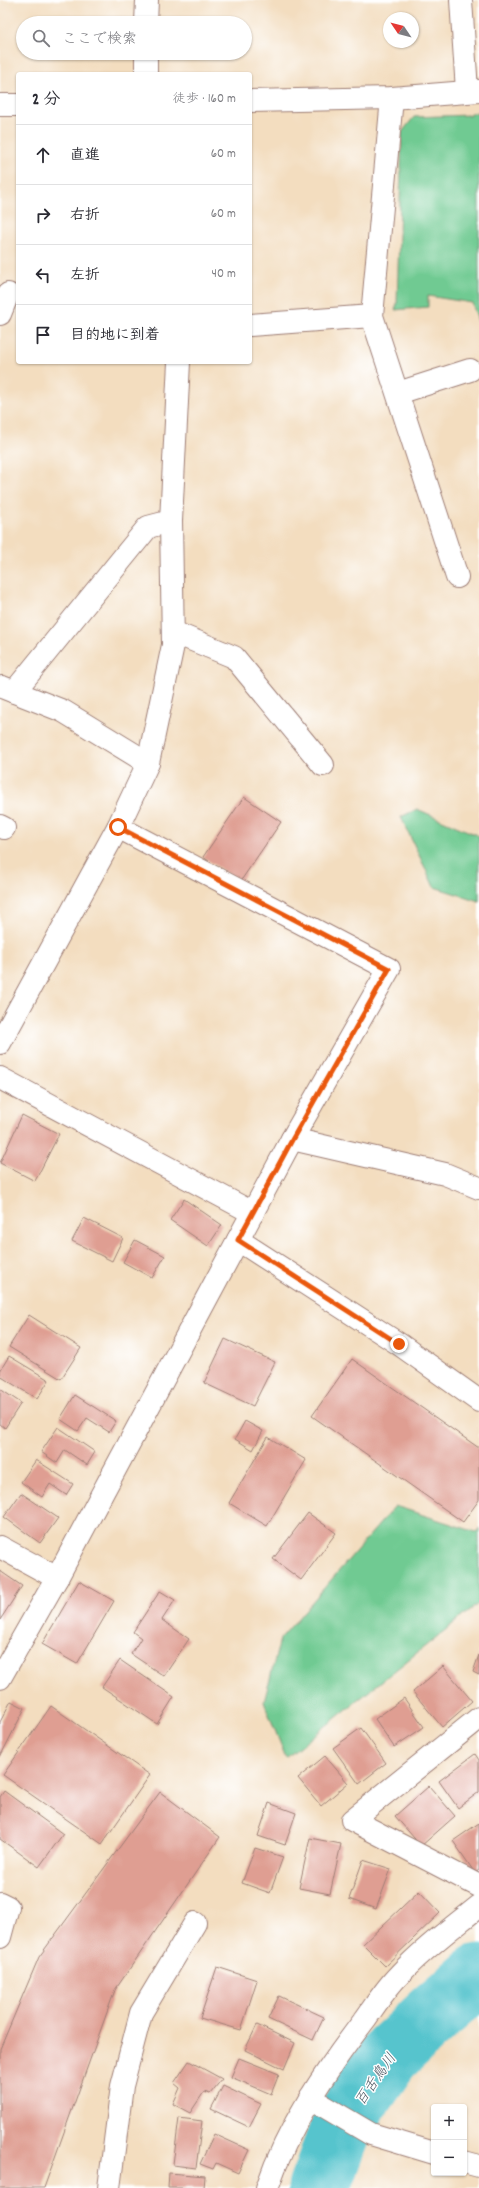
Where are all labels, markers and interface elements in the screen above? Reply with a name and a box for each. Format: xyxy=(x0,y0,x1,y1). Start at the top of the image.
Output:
north arrow xyxy=(383,12,419,48)
search box xyxy=(16,16,252,60)
icon: search xyxy=(30,27,52,49)
text: ここで検索 xyxy=(62,29,137,51)
text: 2 分 xyxy=(32,89,60,113)
text: 徒歩 · 160 m xyxy=(173,90,236,109)
icon: ahead xyxy=(32,144,54,166)
text: 直進 xyxy=(70,145,100,167)
text: 60 m xyxy=(211,145,236,164)
icon: right xyxy=(32,204,54,226)
text: 右折 xyxy=(70,205,100,227)
text: 60 m xyxy=(211,205,236,224)
icon: left xyxy=(32,264,54,286)
text: 左折 xyxy=(70,265,100,287)
text: 40 m xyxy=(212,265,236,284)
icon: arrive xyxy=(32,324,54,346)
text: 目的地に到着 xyxy=(70,325,160,347)
route start xyxy=(109,818,127,836)
route end xyxy=(390,1335,408,1353)
water label: 百舌鳥川 xyxy=(350,2049,403,2111)
map controls xyxy=(431,2104,467,2176)
button: + xyxy=(431,2104,467,2140)
button: − xyxy=(431,2140,467,2176)

